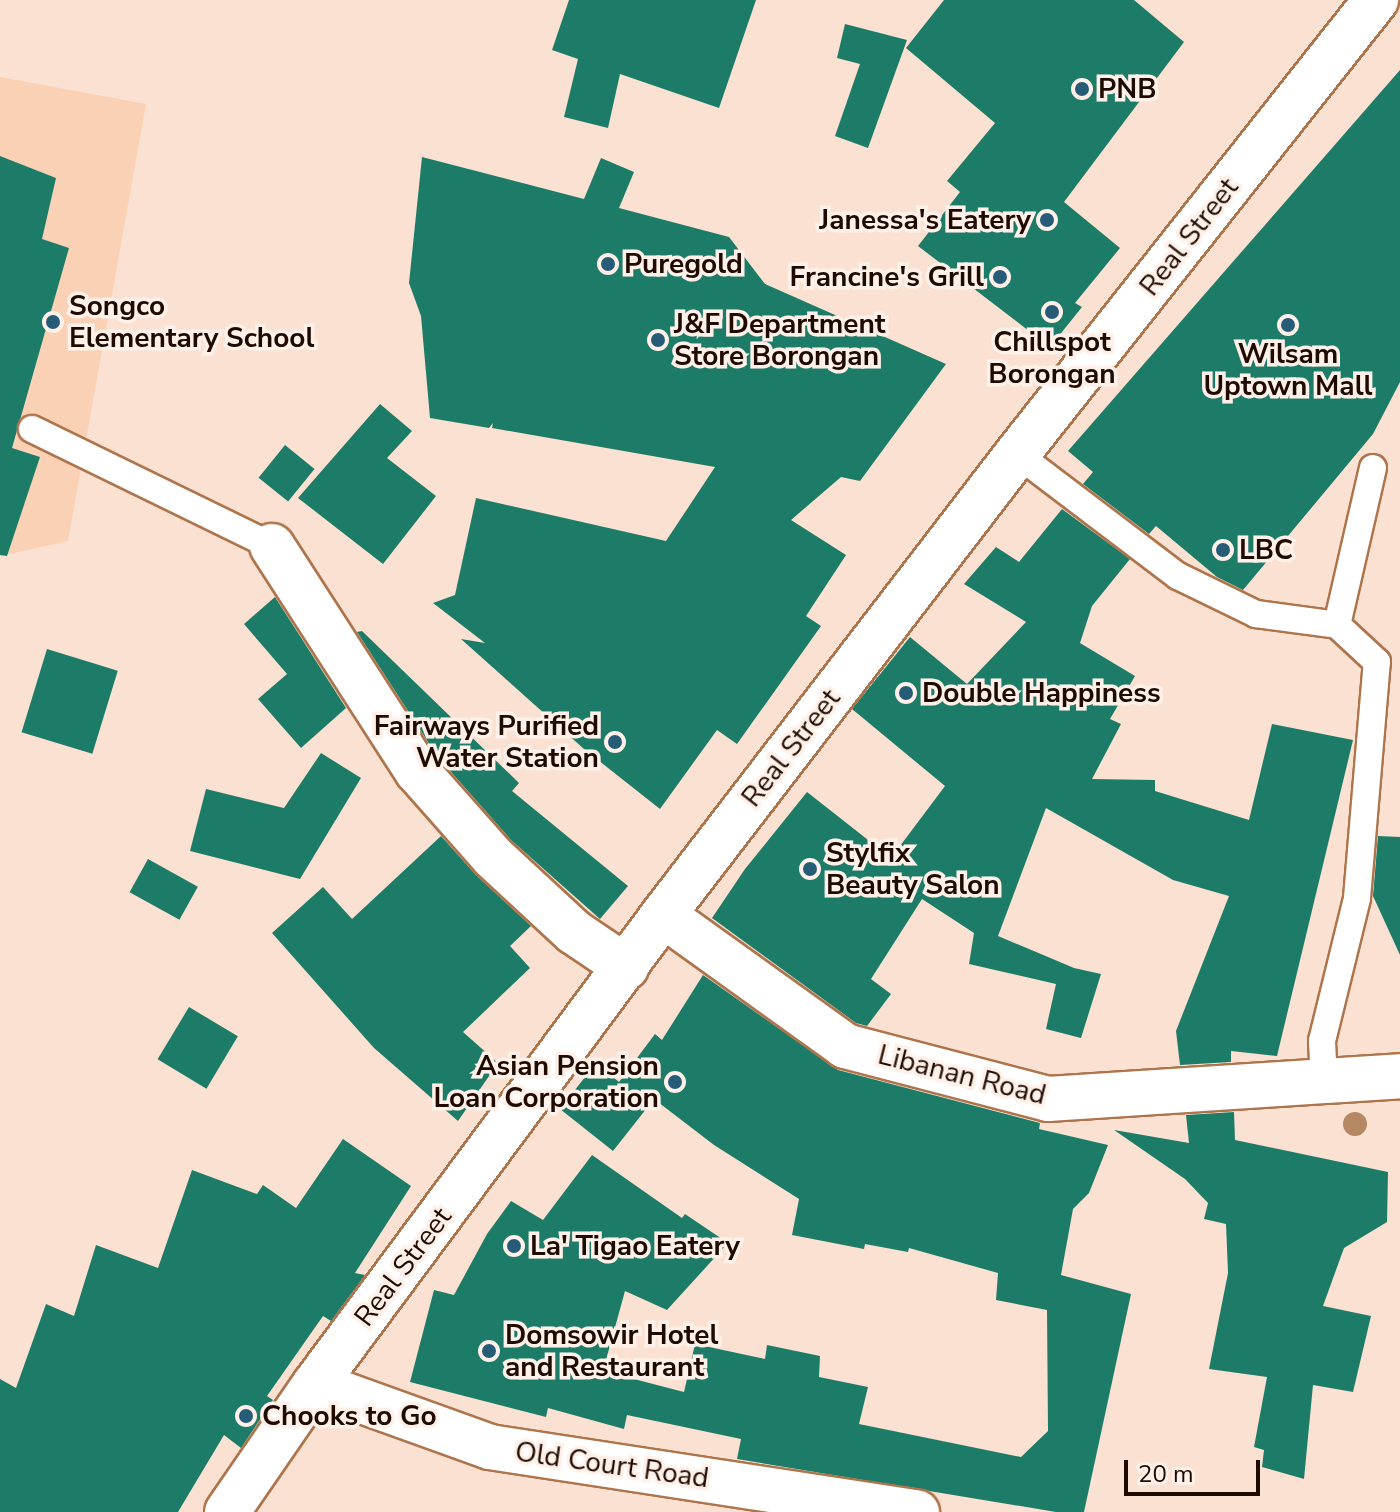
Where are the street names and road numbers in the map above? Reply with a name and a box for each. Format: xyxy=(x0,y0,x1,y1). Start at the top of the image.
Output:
street label: Real Street xyxy=(1133,171,1245,303)
street label: Real Street xyxy=(735,682,847,814)
street label: Libanan Road xyxy=(875,1038,1049,1112)
street label: Real Street xyxy=(347,1201,459,1333)
street label: Old Court Road xyxy=(513,1435,711,1495)

